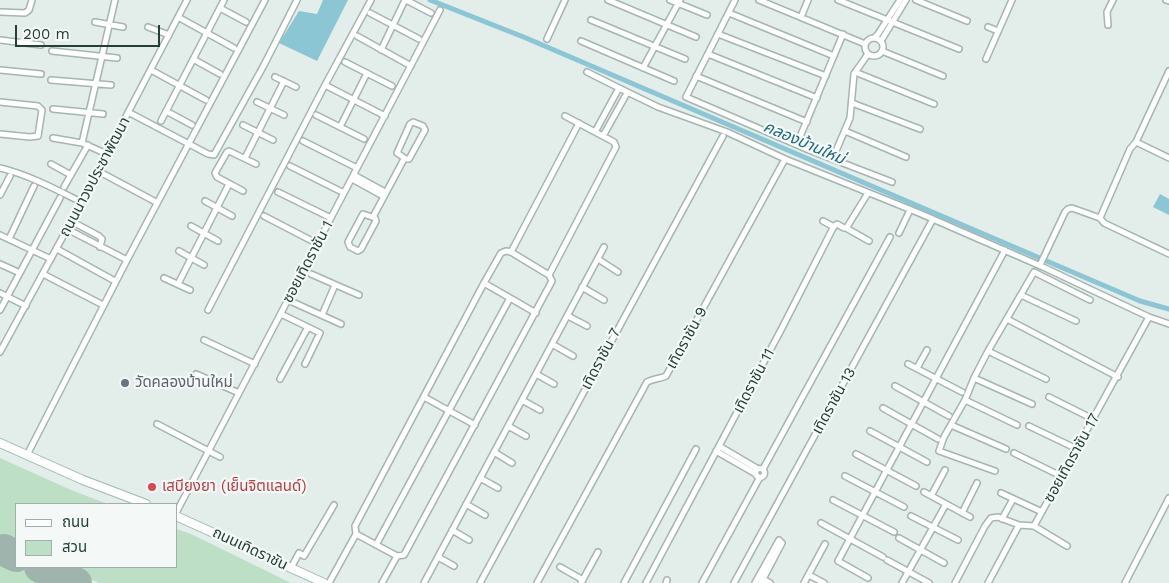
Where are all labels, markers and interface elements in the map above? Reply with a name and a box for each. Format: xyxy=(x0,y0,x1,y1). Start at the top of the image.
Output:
scale bar xyxy=(18,15,162,47)
text: 200 m xyxy=(23,25,70,43)
street label: ถนนนาวงประชาพัฒนา xyxy=(56,114,134,240)
water label: คลองบ้านใหม่ xyxy=(760,117,848,169)
street label: ซอยเทิดราชัน 1 xyxy=(279,218,337,306)
street label: เทิดราชัน 9 xyxy=(663,304,711,372)
street label: เทิดราชัน 7 xyxy=(577,325,625,393)
street label: เทิดราชัน 11 xyxy=(730,346,778,416)
street label: เทิดราชัน 13 xyxy=(808,365,860,437)
place label: วัดคลองบ้านใหม่ xyxy=(135,374,233,392)
marker: วัดคลองบ้านใหม่ xyxy=(119,377,131,389)
street label: ซอยเทิดราชัน 17 xyxy=(1040,410,1104,506)
place label: เสบียงยา (เย็นจิตแลนด์) xyxy=(162,478,306,496)
marker: เสบียงยา (เย็นจิตแลนด์) xyxy=(146,481,158,493)
legend xyxy=(15,503,178,568)
text: ถนน xyxy=(62,513,89,531)
street label: ถนนเทิดราชัน xyxy=(209,524,291,574)
text: สวน xyxy=(62,538,87,556)

